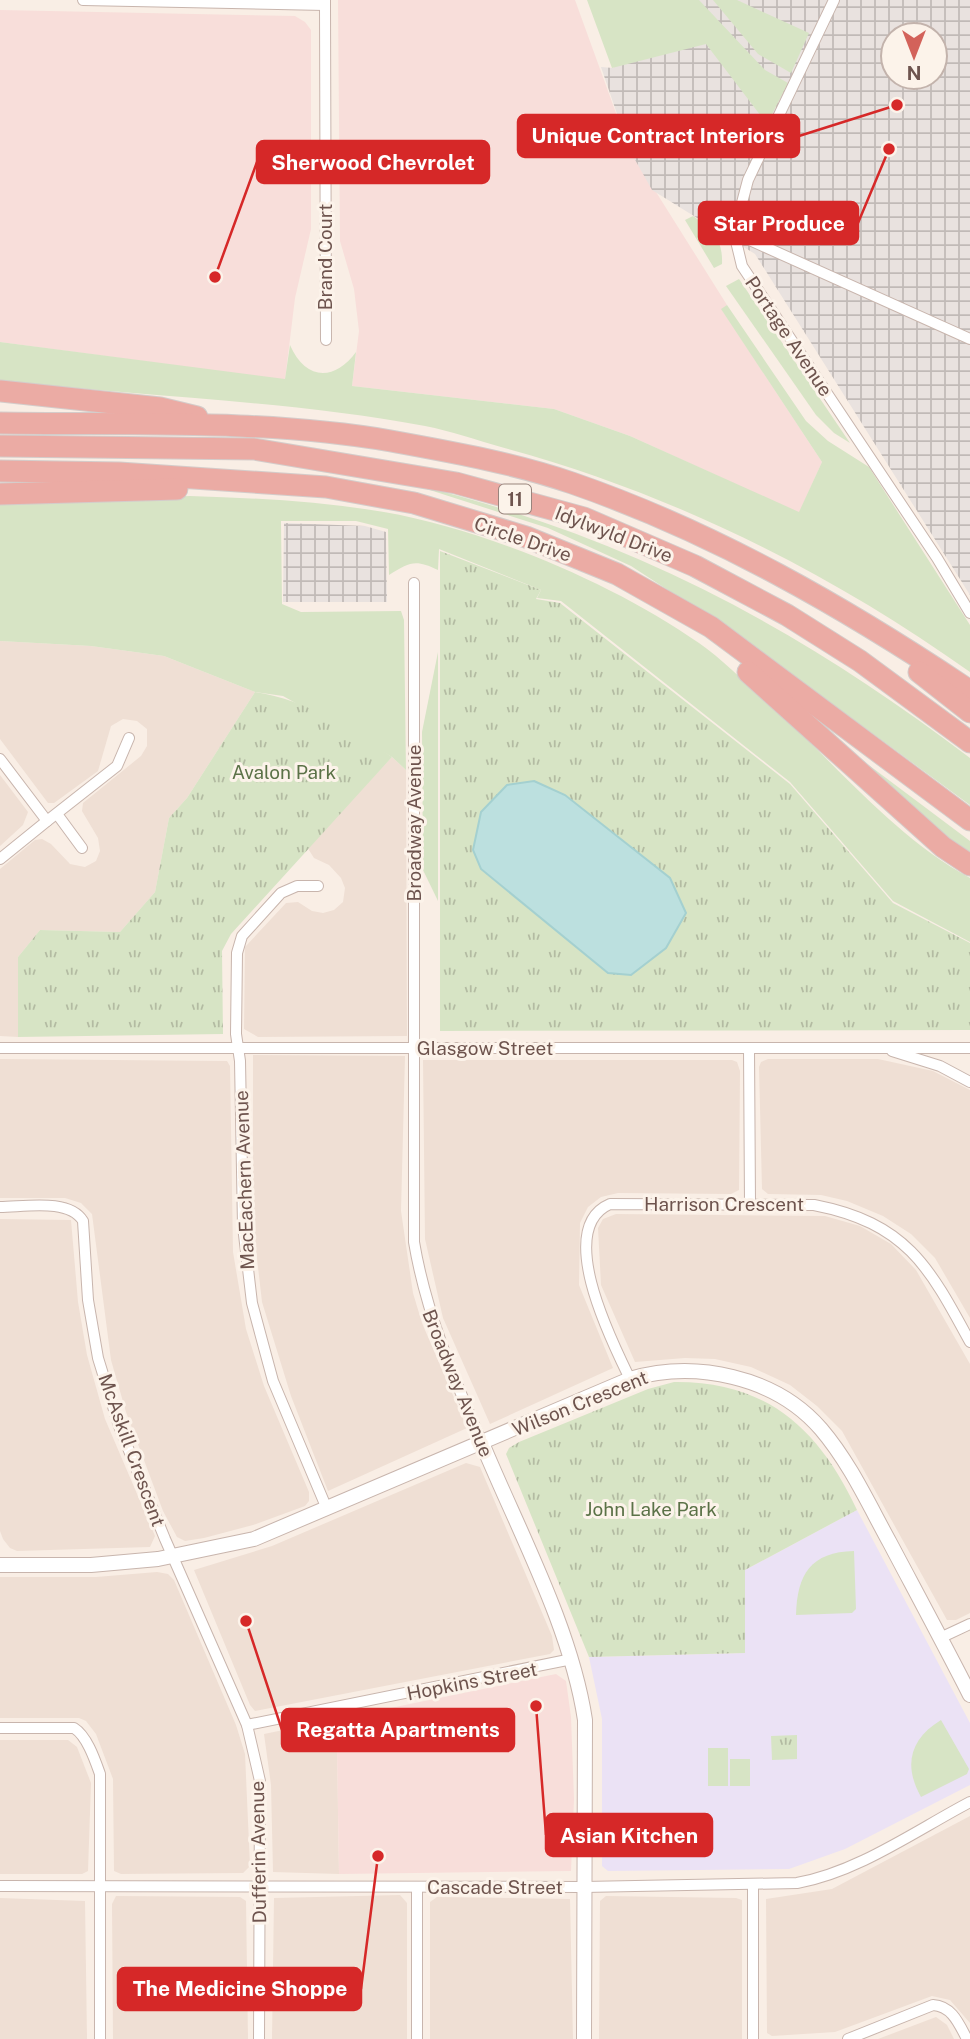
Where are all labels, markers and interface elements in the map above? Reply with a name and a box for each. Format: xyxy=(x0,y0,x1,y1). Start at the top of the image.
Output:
north arrow xyxy=(879,21,949,91)
text: N xyxy=(907,62,921,84)
callout: Unique Contract Interiors xyxy=(518,115,799,157)
text: Unique Contract Interiors xyxy=(531,123,785,148)
callout: Sherwood Chevrolet xyxy=(257,141,489,183)
text: Sherwood Chevrolet xyxy=(271,150,475,175)
callout: Star Produce xyxy=(699,202,858,244)
street label: Brand Court xyxy=(314,204,336,310)
text: Star Produce xyxy=(713,211,845,236)
street label: Portage Avenue xyxy=(741,272,837,400)
road number: 11 xyxy=(499,485,531,514)
street label: Idylwyld Drive xyxy=(552,502,676,566)
street label: Circle Drive xyxy=(471,512,575,566)
street label: Broadway Avenue xyxy=(403,744,425,902)
park label: Avalon Park xyxy=(232,761,336,783)
street label: Glasgow Street xyxy=(417,1037,553,1059)
street label: MacEachern Avenue xyxy=(230,1090,258,1270)
street label: Harrison Crescent xyxy=(644,1193,804,1215)
street label: Broadway Avenue xyxy=(418,1306,498,1460)
street label: Wilson Crescent xyxy=(509,1366,651,1440)
street label: McAskill Crescent xyxy=(94,1371,170,1529)
park label: John Lake Park xyxy=(585,1498,717,1520)
street label: Hopkins Street xyxy=(405,1658,539,1704)
callout: Regatta Apartments xyxy=(282,1709,514,1751)
text: Regatta Apartments xyxy=(296,1717,500,1742)
street label: Dufferin Avenue xyxy=(246,1781,270,1923)
callout: Asian Kitchen xyxy=(546,1814,712,1856)
text: Asian Kitchen xyxy=(560,1823,698,1848)
street label: Cascade Street xyxy=(427,1876,563,1898)
callout: The Medicine Shoppe xyxy=(118,1968,361,2010)
text: The Medicine Shoppe xyxy=(133,1976,347,2001)

